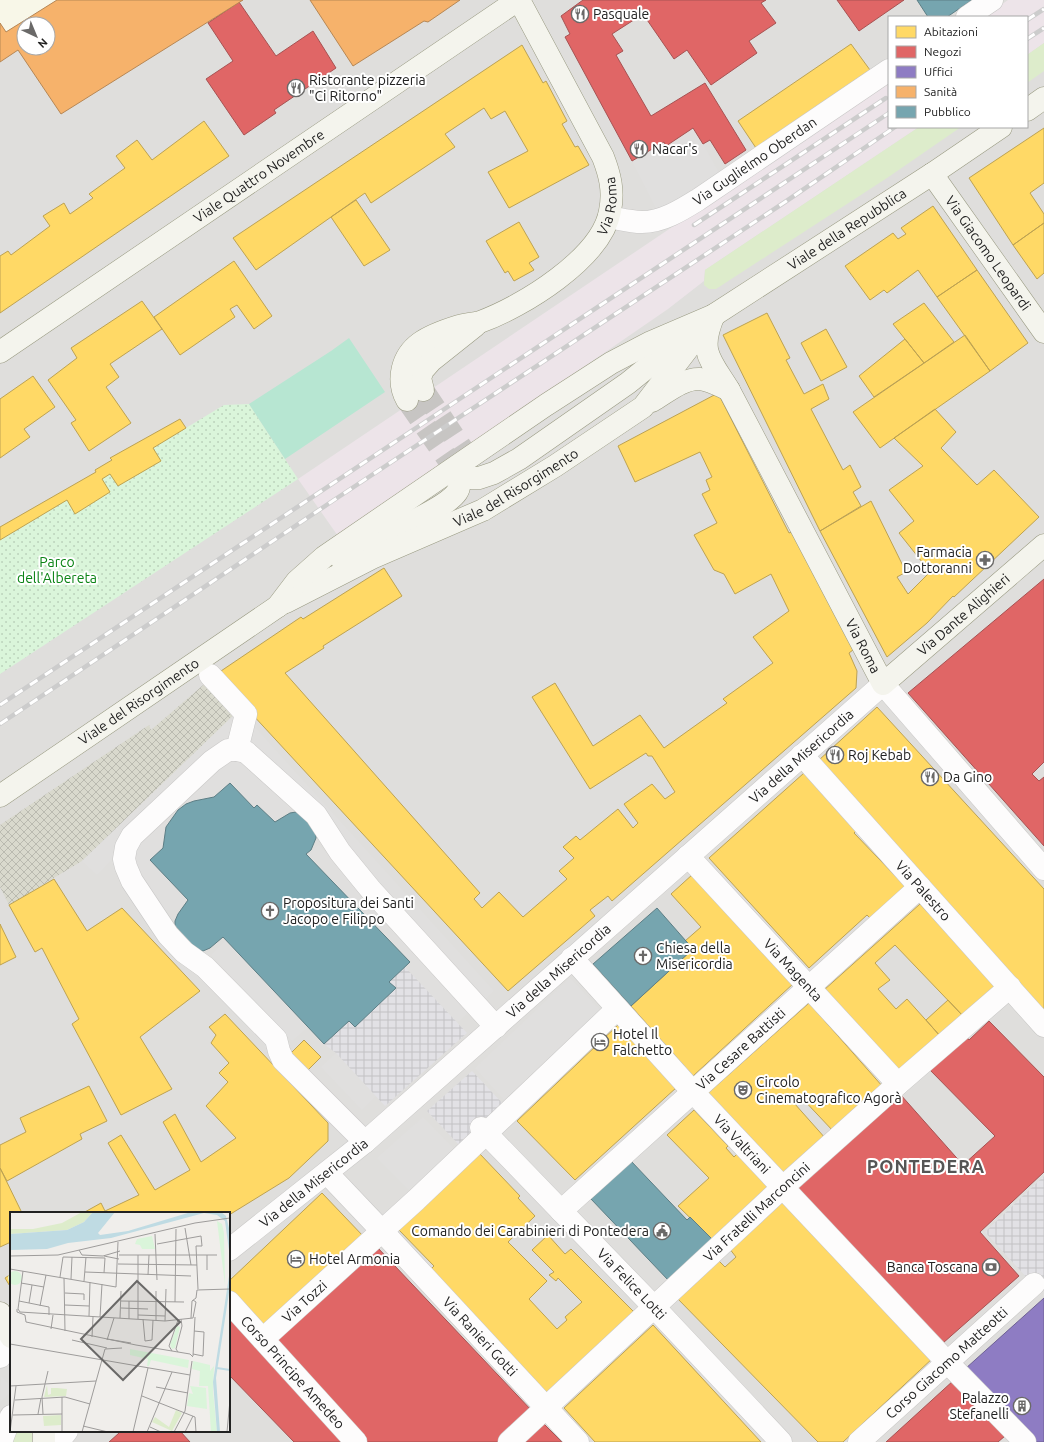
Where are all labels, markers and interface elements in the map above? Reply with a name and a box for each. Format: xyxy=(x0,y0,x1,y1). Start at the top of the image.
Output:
restaurant icon: Pasquale xyxy=(570,4,590,24)
place label: Pasquale xyxy=(593,6,649,22)
north arrow xyxy=(16,16,56,56)
legend xyxy=(888,16,1028,128)
text: Abitazioni xyxy=(924,25,978,38)
text: N xyxy=(36,36,50,50)
text: Negozi xyxy=(924,45,962,58)
text: Uffici xyxy=(924,65,953,78)
place label: Ristorante pizzeria "Ci Ritorno" xyxy=(309,72,426,104)
restaurant icon: Ristorante pizzeria "Ci Ritorno" xyxy=(286,78,306,98)
text: Sanità xyxy=(924,85,957,98)
text: Pubblico xyxy=(924,105,971,118)
street label: Via Guglielmo Oberdan xyxy=(690,114,820,209)
street label: Viale Quattro Novembre xyxy=(191,126,327,226)
restaurant icon: Nacar's xyxy=(629,139,649,159)
place label: Nacar's xyxy=(652,141,698,157)
street label: Via Roma xyxy=(594,176,620,238)
street label: Viale della Repubblica xyxy=(785,185,909,273)
street label: Via Giacomo Leopardi xyxy=(942,193,1034,314)
street label: Viale del Risorgimento xyxy=(451,445,581,530)
place label: Farmacia Dottoranni xyxy=(903,544,972,576)
pharmacy icon: Farmacia Dottoranni xyxy=(975,550,995,570)
park label: Parco dell'Albereta xyxy=(17,554,97,586)
street label: Via Dante Alighieri xyxy=(914,570,1013,659)
street label: Via Roma xyxy=(842,616,884,676)
street label: Viale del Risorgimento xyxy=(76,655,202,748)
street label: Via della Misericordia xyxy=(746,706,857,807)
restaurant icon: Roj Kebab xyxy=(825,745,845,765)
place label: Roj Kebab xyxy=(848,747,911,763)
restaurant icon: Da Gino xyxy=(920,767,940,787)
place label: Da Gino xyxy=(943,769,992,785)
street label: Via Palestro xyxy=(892,857,954,924)
place label: Propositura dei Santi Jacopo e Filippo xyxy=(283,895,414,927)
church icon: Propositura dei Santi Jacopo e Filippo xyxy=(260,901,280,921)
street label: Via della Misericordia xyxy=(503,921,614,1021)
street label: Via Magenta xyxy=(760,936,826,1004)
place label: Chiesa della Misericordia xyxy=(656,940,733,972)
church icon: Chiesa della Misericordia xyxy=(633,946,653,966)
street label: Via Cesare Battisti xyxy=(693,1005,789,1093)
place label: Hotel Il Falchetto xyxy=(613,1026,672,1058)
hotel icon: Hotel Il Falchetto xyxy=(590,1032,610,1052)
place label: Circolo Cinematografico Agorà xyxy=(756,1074,902,1106)
theatre icon: Circolo Cinematografico Agorà xyxy=(733,1080,753,1100)
street label: Via Valtriani xyxy=(710,1111,774,1177)
street label: Via della Misericordia xyxy=(256,1135,371,1231)
district label: PONTEDERA xyxy=(867,1156,985,1176)
street label: Via Fratelli Marconcini xyxy=(700,1159,813,1265)
inset map xyxy=(10,1212,230,1432)
public building icon: Comando dei Carabinieri di Pontedera xyxy=(652,1221,672,1241)
place label: Comando dei Carabinieri di Pontedera xyxy=(411,1223,649,1239)
street label: Via Felice Lotti xyxy=(594,1245,670,1323)
hotel icon: Hotel Armonia xyxy=(286,1249,306,1269)
place label: Hotel Armonia xyxy=(309,1251,400,1267)
bank icon: Banca Toscana xyxy=(981,1257,1001,1277)
place label: Banca Toscana xyxy=(887,1259,978,1275)
street label: Via Tozzi xyxy=(279,1277,330,1326)
street label: Via Ranieri Gotti xyxy=(439,1294,521,1379)
street label: Corso Giacomo Matteotti xyxy=(882,1304,1011,1422)
street label: Corso Principe Amedeo xyxy=(238,1313,348,1432)
place label: Palazzo Stefanelli xyxy=(949,1390,1009,1422)
building icon: Palazzo Stefanelli xyxy=(1012,1396,1032,1416)

